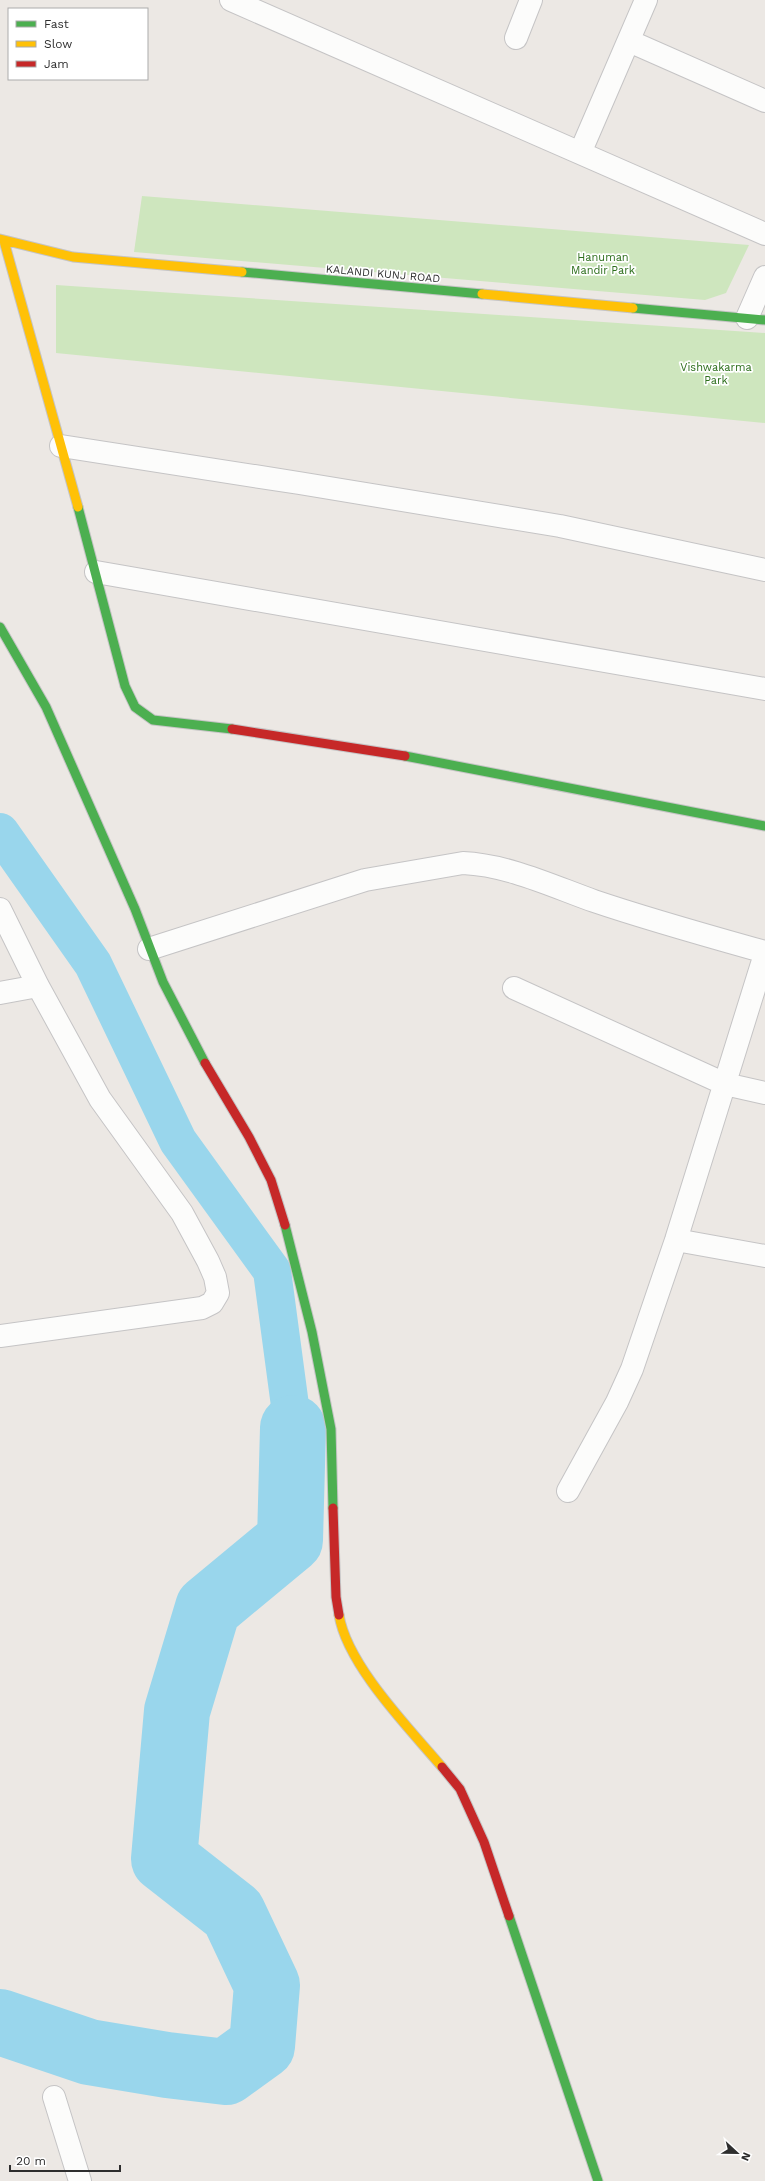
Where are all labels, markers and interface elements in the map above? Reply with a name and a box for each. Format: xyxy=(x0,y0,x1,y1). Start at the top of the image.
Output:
legend xyxy=(8,8,148,80)
text: Fast xyxy=(44,17,69,31)
text: Slow xyxy=(44,37,72,51)
text: Jam xyxy=(44,57,69,71)
park label: Hanuman Mandir Park xyxy=(571,251,635,277)
street label: KALANDI KUNJ ROAD xyxy=(325,263,441,285)
park label: Vishwakarma Park xyxy=(680,361,752,387)
north arrow xyxy=(717,2133,757,2173)
scale bar xyxy=(10,2147,120,2173)
text: N xyxy=(738,2150,753,2163)
text: 20 m xyxy=(16,2154,46,2168)

